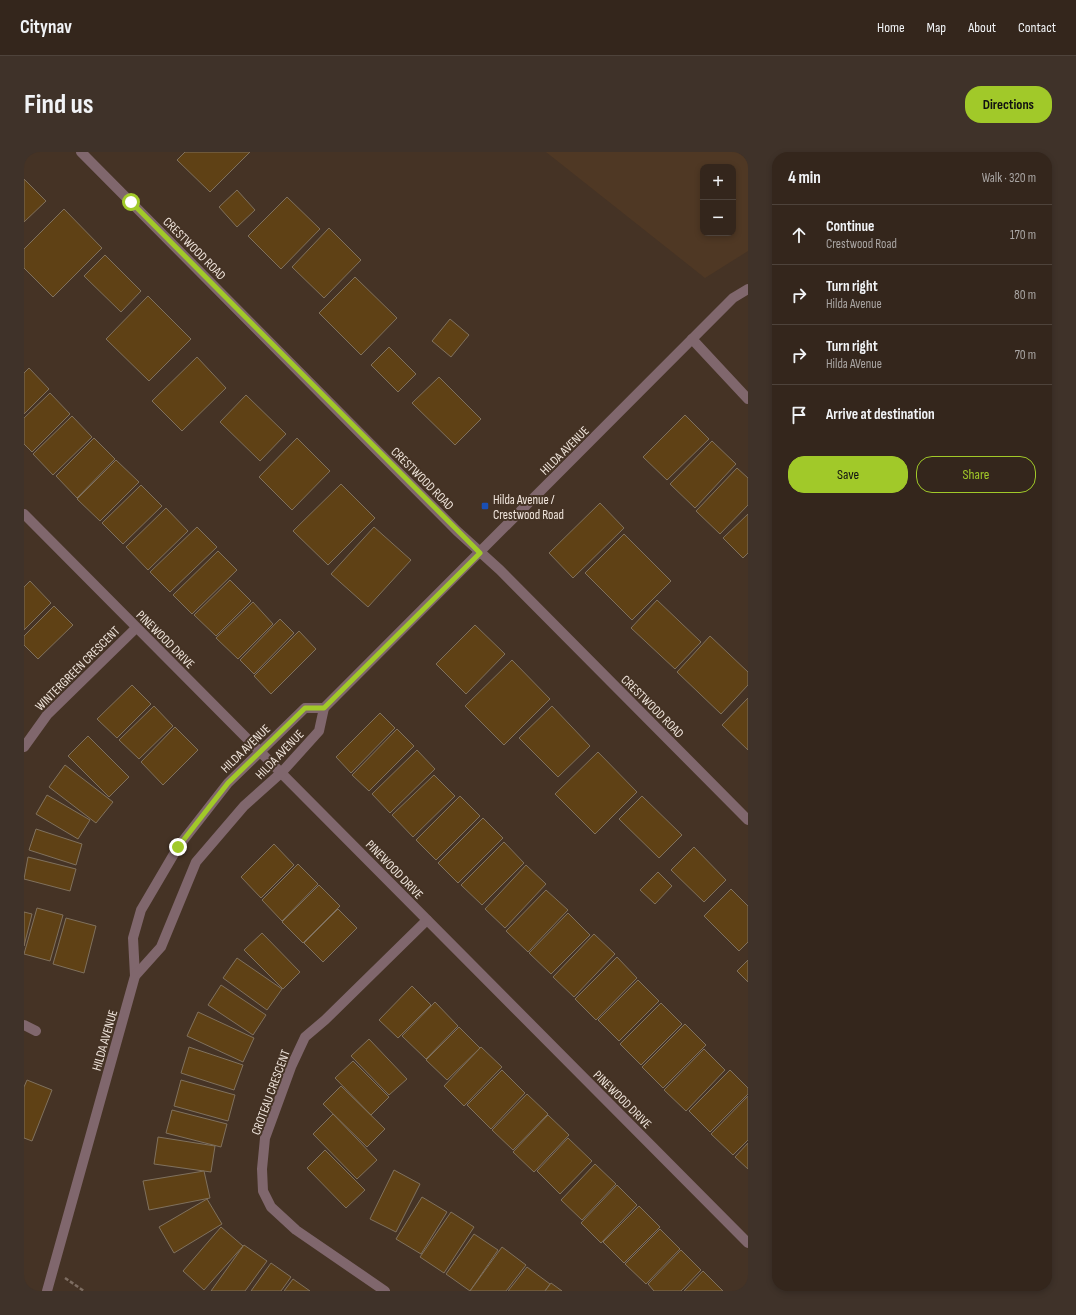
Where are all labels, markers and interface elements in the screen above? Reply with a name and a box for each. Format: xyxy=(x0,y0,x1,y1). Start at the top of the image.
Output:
text: Citynav xyxy=(20,16,72,39)
text: Home xyxy=(877,19,905,36)
text: Map xyxy=(927,19,946,36)
text: About xyxy=(968,19,996,36)
text: Contact xyxy=(1018,19,1056,36)
button: Directions xyxy=(965,86,1052,123)
text: Find us xyxy=(24,88,93,121)
map controls xyxy=(700,164,736,236)
button: + xyxy=(700,164,736,200)
text: 4 min xyxy=(788,168,821,188)
text: Walk · 320 m xyxy=(982,170,1036,186)
route start xyxy=(122,193,140,211)
button: − xyxy=(700,200,736,236)
street label: CRESTWOOD ROAD xyxy=(160,214,229,283)
text: Continue xyxy=(826,217,875,236)
icon: ahead xyxy=(788,224,810,246)
text: 170 m xyxy=(1010,227,1036,243)
text: Crestwood Road xyxy=(826,236,897,252)
text: Turn right xyxy=(826,277,878,296)
icon: right xyxy=(788,284,810,306)
text: 80 m xyxy=(1014,287,1036,303)
text: Hilda Avenue xyxy=(826,296,882,312)
text: Turn right xyxy=(826,337,878,356)
icon: right xyxy=(788,344,810,366)
text: 70 m xyxy=(1015,347,1036,363)
text: Hilda AVenue xyxy=(826,356,882,372)
icon: arrive xyxy=(788,404,810,426)
text: Arrive at destination xyxy=(826,405,935,424)
street label: HILDA AVENUE xyxy=(537,423,593,479)
street label: CRESTWOOD ROAD xyxy=(388,444,457,513)
button: Save xyxy=(788,456,908,493)
button: Share xyxy=(916,456,1036,493)
place label: Hilda Avenue / Crestwood Road xyxy=(493,492,564,523)
marker: Hilda Avenue / Crestwood Road xyxy=(480,501,490,511)
street label: PINEWOOD DRIVE xyxy=(133,607,198,672)
street label: WINTERGREEN CRESCENT xyxy=(32,623,123,714)
street label: CRESTWOOD ROAD xyxy=(618,672,687,741)
street label: HILDA AVENUE xyxy=(218,721,274,776)
street label: HILDA AVENUE xyxy=(252,727,307,783)
street label: PINEWOOD DRIVE xyxy=(362,837,426,903)
route end xyxy=(169,838,187,856)
street label: HILDA AVENUE xyxy=(89,1008,121,1073)
street label: CROTEAU CRESCENT xyxy=(248,1047,294,1137)
street label: PINEWOOD DRIVE xyxy=(590,1067,655,1132)

